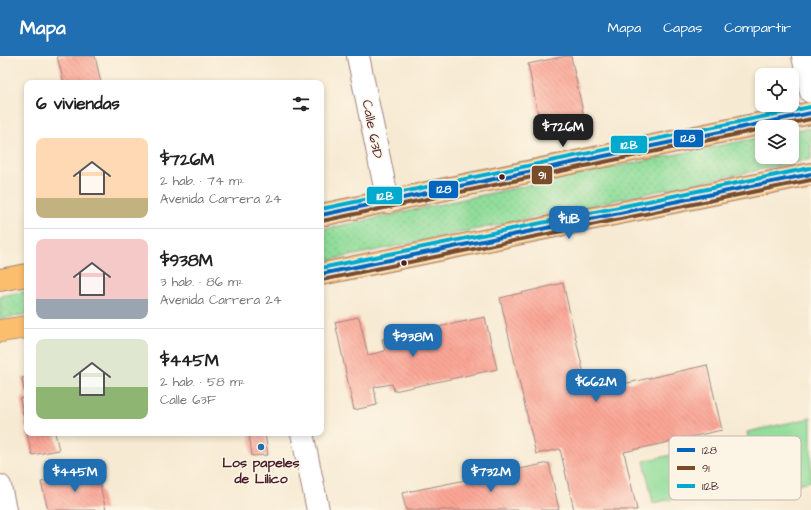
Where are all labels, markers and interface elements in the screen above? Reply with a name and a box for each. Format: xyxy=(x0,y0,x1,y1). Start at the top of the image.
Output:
text: Mapa xyxy=(20,15,66,42)
text: Mapa xyxy=(608,18,641,38)
text: Capas xyxy=(663,18,702,38)
text: Compartir xyxy=(724,18,791,38)
map controls xyxy=(755,68,799,164)
button: locate xyxy=(755,68,799,112)
text: 6 viviendas xyxy=(36,92,120,116)
icon: filters xyxy=(290,93,312,115)
street label: Calle 63D xyxy=(357,98,388,160)
pin: $726M xyxy=(535,114,591,148)
text: $726M xyxy=(542,118,584,136)
button: layers xyxy=(755,120,799,164)
line badge: 128 xyxy=(673,129,704,148)
text: 128 xyxy=(681,131,696,146)
line badge: 112B xyxy=(610,135,648,154)
text: 112B xyxy=(621,138,638,153)
text: $726M xyxy=(160,148,214,172)
icon: home xyxy=(68,154,116,202)
line badge: 91 xyxy=(531,165,553,185)
text: 91 xyxy=(538,168,546,183)
text: 2 hab. · 74 m² xyxy=(160,172,244,190)
unlabelled marker xyxy=(497,172,507,182)
line badge: 128 xyxy=(428,180,459,199)
text: 128 xyxy=(437,182,452,197)
line badge: 112B xyxy=(366,186,403,205)
text: 112B xyxy=(377,189,394,204)
text: Avenida Carrera 24 xyxy=(160,190,282,208)
pin: $1.1B xyxy=(541,206,597,240)
text: $1.1B xyxy=(558,210,580,228)
text: $938M xyxy=(160,249,213,273)
icon: home xyxy=(68,255,116,303)
unlabelled marker xyxy=(399,258,409,268)
text: 3 hab. · 86 m² xyxy=(160,273,243,291)
text: Avenida Carrera 24 xyxy=(160,291,282,309)
pin: $938M xyxy=(385,324,441,358)
text: $938M xyxy=(393,328,433,346)
text: $445M xyxy=(160,349,219,373)
icon: home xyxy=(68,355,116,403)
pin: $662M xyxy=(568,369,624,403)
text: 2 hab. · 58 m² xyxy=(160,373,245,391)
text: $662M xyxy=(575,373,617,391)
text: Calle 63F xyxy=(160,391,216,409)
legend xyxy=(669,436,801,500)
marker: Los papeles de Lilico xyxy=(256,442,266,452)
text: 128 xyxy=(702,443,717,458)
place label: Los papeles de Lilico xyxy=(222,453,300,489)
pin: $445M xyxy=(47,459,103,493)
pin: $732M xyxy=(463,459,519,493)
text: 91 xyxy=(702,461,710,476)
text: $445M xyxy=(53,463,97,481)
text: $732M xyxy=(471,463,511,481)
text: 112B xyxy=(702,479,719,494)

